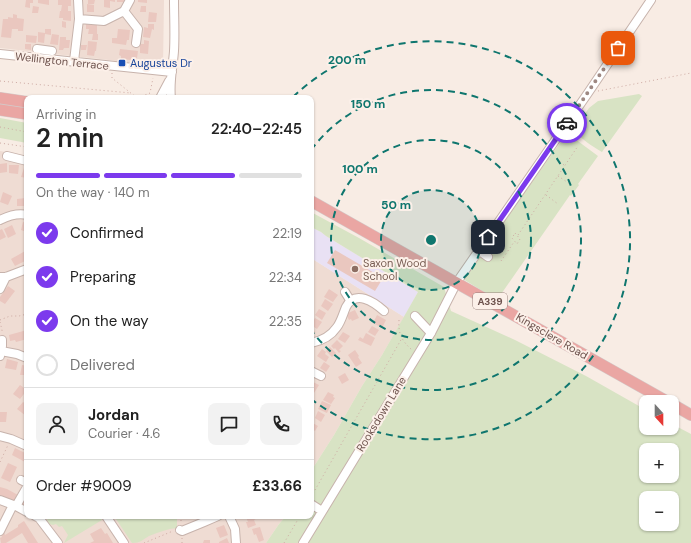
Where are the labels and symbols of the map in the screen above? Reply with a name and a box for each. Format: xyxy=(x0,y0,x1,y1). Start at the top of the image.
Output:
pin xyxy=(601,31,635,65)
street label: Wellington Terrace xyxy=(14,49,110,73)
text: 200 m xyxy=(328,52,366,68)
place label: Augustus Dr xyxy=(130,56,192,70)
marker: Augustus Dr xyxy=(117,58,127,68)
text: 150 m xyxy=(351,96,385,112)
courier xyxy=(547,103,587,143)
text: 100 m xyxy=(342,161,378,177)
text: 50 m xyxy=(381,197,411,213)
pin xyxy=(471,220,505,254)
centre of rings xyxy=(424,233,438,247)
place label: Saxon Wood School xyxy=(363,256,426,283)
marker: Saxon Wood School xyxy=(350,264,360,274)
road number: A339 xyxy=(473,293,507,309)
street label: Kingsclere Road xyxy=(514,310,591,362)
street label: Rooksdown Lane xyxy=(353,374,409,454)
north arrow xyxy=(639,395,679,435)

